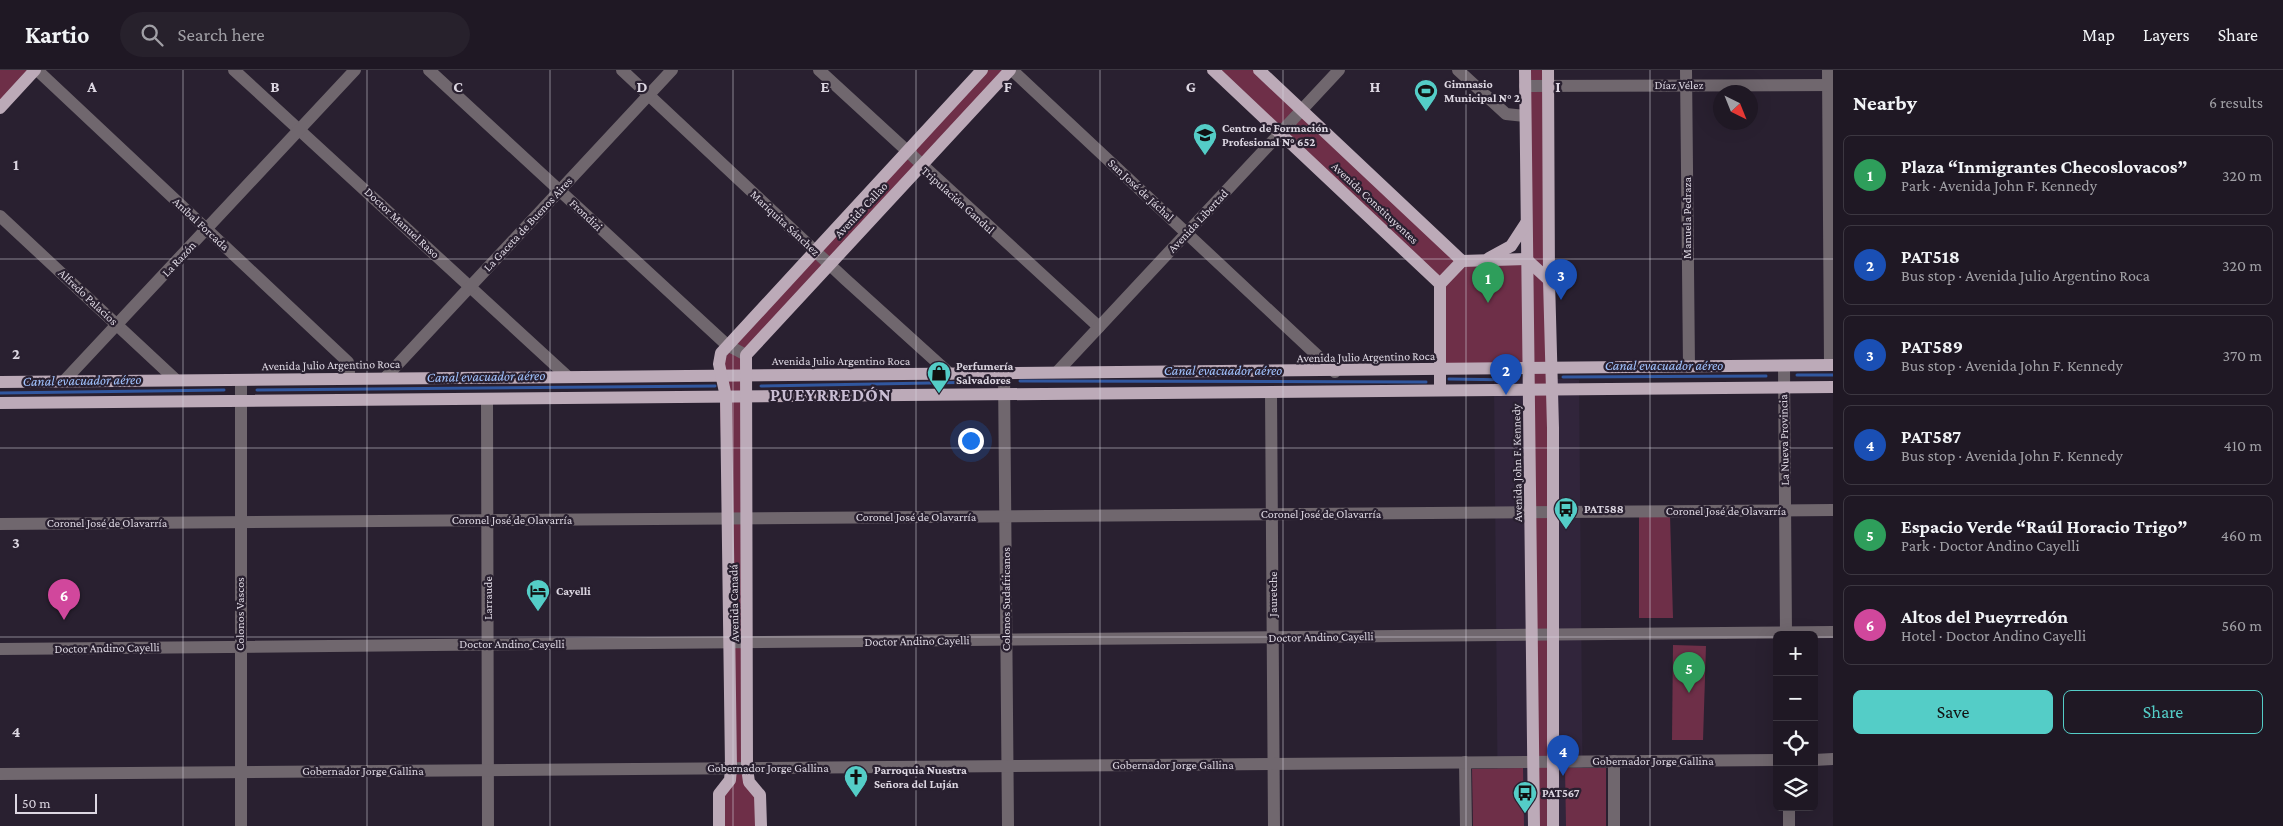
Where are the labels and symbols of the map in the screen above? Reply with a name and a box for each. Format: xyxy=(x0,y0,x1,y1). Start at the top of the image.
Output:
place label: Gimnasio Municipal N° 2 xyxy=(1444,77,1520,105)
text: A xyxy=(86,78,97,95)
text: B xyxy=(270,78,280,95)
text: C xyxy=(453,78,463,95)
text: D xyxy=(636,78,648,95)
text: E xyxy=(820,78,830,95)
text: F xyxy=(1004,78,1013,95)
text: G xyxy=(1186,78,1196,95)
text: H xyxy=(1370,78,1381,95)
sports icon: Gimnasio Municipal N° 2 xyxy=(1413,78,1439,112)
text: I xyxy=(1555,78,1561,95)
street label: Díaz Vélez xyxy=(1654,78,1704,92)
north arrow xyxy=(1713,85,1758,130)
place label: Centro de Formación Profesional N° 652 xyxy=(1222,121,1329,149)
school or university icon: Centro de Formación Profesional N° 652 xyxy=(1192,122,1218,156)
text: 1 xyxy=(13,156,19,173)
street label: San José de Jáchal xyxy=(1105,156,1177,224)
street label: Avenida Constituyentes xyxy=(1329,159,1422,247)
street label: Tripulación Gandul xyxy=(919,164,997,236)
street label: La Gaceta de Buenos Aires xyxy=(481,174,576,274)
street label: Manuela Pedraza xyxy=(1680,176,1694,259)
street label: Avenida Callao xyxy=(832,179,890,241)
street label: Doctor Manuel Raso xyxy=(362,185,442,261)
street label: Avenida Libertad xyxy=(1165,186,1231,256)
street label: Mariquita Sánchez xyxy=(747,187,823,259)
street label: Aníbal Forcada xyxy=(170,194,232,254)
street label: Frondizi xyxy=(567,196,605,234)
street label: La Razón xyxy=(159,238,199,280)
pin: 3 xyxy=(1545,259,1577,300)
pin: 1 xyxy=(1472,262,1504,303)
street label: Alfredo Palacios xyxy=(55,266,121,328)
text: 2 xyxy=(12,345,20,362)
street label: Avenida Julio Argentino Roca xyxy=(1297,349,1436,365)
street label: Avenida Julio Argentino Roca xyxy=(772,354,911,368)
pin: 2 xyxy=(1490,354,1522,395)
street label: Avenida Julio Argentino Roca xyxy=(262,357,401,373)
water label: Canal evacuador aéreo xyxy=(1605,357,1723,373)
place label: Perfumería Salvadores xyxy=(956,359,1013,387)
shop icon: Perfumería Salvadores xyxy=(926,360,952,394)
water label: Canal evacuador aéreo xyxy=(1164,362,1282,378)
water label: Canal evacuador aéreo xyxy=(427,367,545,385)
water label: Canal evacuador aéreo xyxy=(23,371,141,389)
district label: PUEYRREDÓN xyxy=(770,385,892,405)
street label: La Nueva Provincia xyxy=(1776,394,1792,486)
street label: Avenida John F. Kennedy xyxy=(1509,403,1525,522)
your location xyxy=(958,428,984,454)
bus stop icon: PAT588 xyxy=(1553,496,1579,530)
place label: PAT588 xyxy=(1584,502,1624,516)
street label: Coronel José de Olavarría xyxy=(1666,504,1787,518)
street label: Coronel José de Olavarría xyxy=(1261,507,1382,521)
street label: Coronel José de Olavarría xyxy=(856,510,977,524)
street label: Coronel José de Olavarría xyxy=(452,513,573,527)
street label: Coronel José de Olavarría xyxy=(47,516,168,530)
text: 3 xyxy=(12,534,20,551)
street label: Colonos Sudafricanos xyxy=(999,547,1013,651)
street label: Avenida Canadá xyxy=(726,564,742,642)
street label: Jauretche xyxy=(1266,571,1280,618)
street label: Larraude xyxy=(481,576,495,620)
street label: Colonos Vascos xyxy=(233,577,247,651)
hotel icon: Cayelli xyxy=(525,578,551,612)
pin: 6 xyxy=(48,579,80,620)
place label: Cayelli xyxy=(556,584,591,598)
street label: Doctor Andino Cayelli xyxy=(1268,629,1374,645)
street label: Doctor Andino Cayelli xyxy=(864,633,970,649)
street label: Doctor Andino Cayelli xyxy=(459,637,565,651)
street label: Doctor Andino Cayelli xyxy=(54,640,160,656)
pin: 5 xyxy=(1673,652,1705,693)
text: 4 xyxy=(12,723,21,740)
pin: 4 xyxy=(1547,735,1579,776)
street label: Gobernador Jorge Gallina xyxy=(1592,754,1714,768)
street label: Gobernador Jorge Gallina xyxy=(1112,758,1234,772)
street label: Gobernador Jorge Gallina xyxy=(707,761,829,775)
place label: Parroquia Nuestra Señora del Luján xyxy=(874,763,967,791)
street label: Gobernador Jorge Gallina xyxy=(302,764,424,778)
church icon: Parroquia Nuestra Señora del Luján xyxy=(843,764,869,798)
bus stop icon: PAT567 xyxy=(1512,780,1538,814)
place label: PAT567 xyxy=(1542,786,1580,800)
scale bar xyxy=(15,791,98,814)

